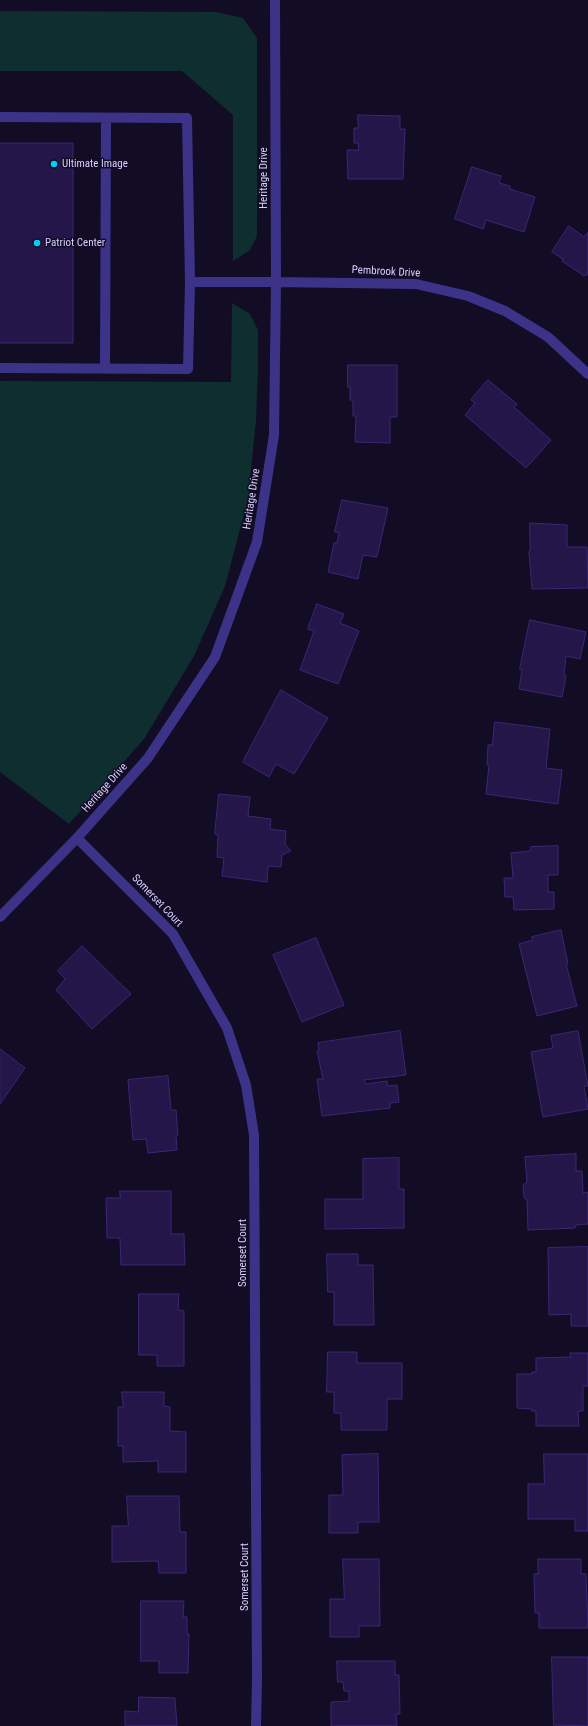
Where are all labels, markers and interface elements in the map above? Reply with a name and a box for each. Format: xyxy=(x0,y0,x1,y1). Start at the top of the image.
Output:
street label: Heritage Drive xyxy=(257,147,271,209)
place label: Ultimate Image xyxy=(62,157,128,171)
marker: Ultimate Image xyxy=(49,159,59,169)
place label: Patriot Center xyxy=(45,236,105,250)
marker: Patriot Center xyxy=(32,238,42,248)
street label: Pembrook Drive xyxy=(351,264,421,280)
street label: Heritage Drive xyxy=(241,468,263,530)
street label: Heritage Drive xyxy=(80,761,130,815)
street label: Somerset Court xyxy=(129,872,185,930)
street label: Somerset Court xyxy=(236,1219,250,1287)
street label: Somerset Court xyxy=(238,1543,252,1611)

